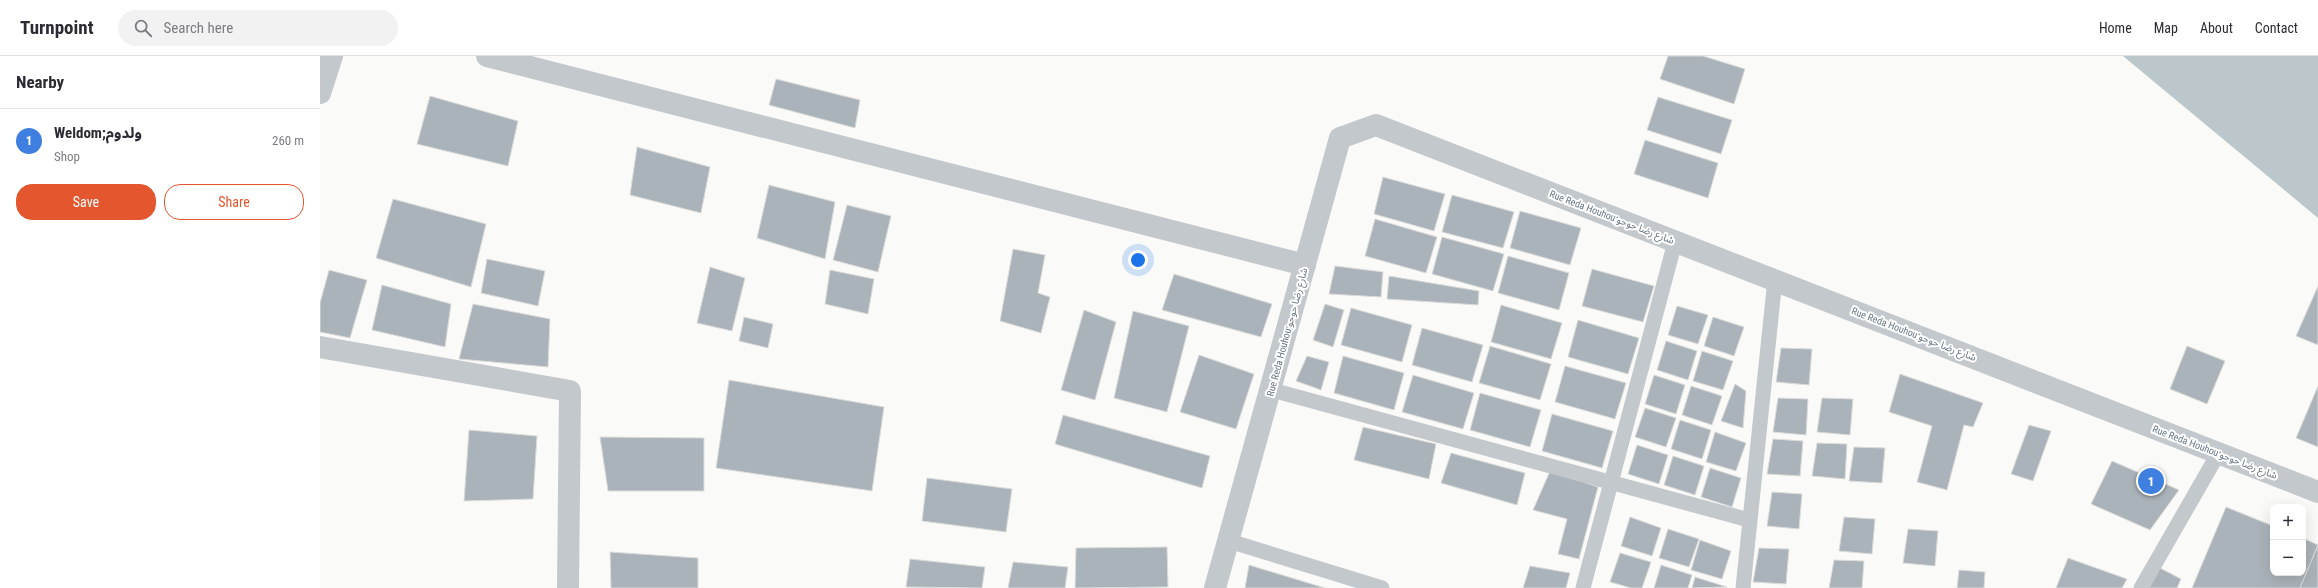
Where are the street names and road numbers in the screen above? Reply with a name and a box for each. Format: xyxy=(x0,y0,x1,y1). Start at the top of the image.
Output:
street label: Rue Reda Houhou;شارع رضا حوحو xyxy=(1547,188,1676,248)
street label: Rue Reda Houhou;شارع رضا حوحو xyxy=(1265,266,1311,398)
street label: Rue Reda Houhou;شارع رضا حوحو xyxy=(1849,305,1978,365)
street label: Rue Reda Houhou;شارع رضا حوحو xyxy=(2150,423,2279,483)

